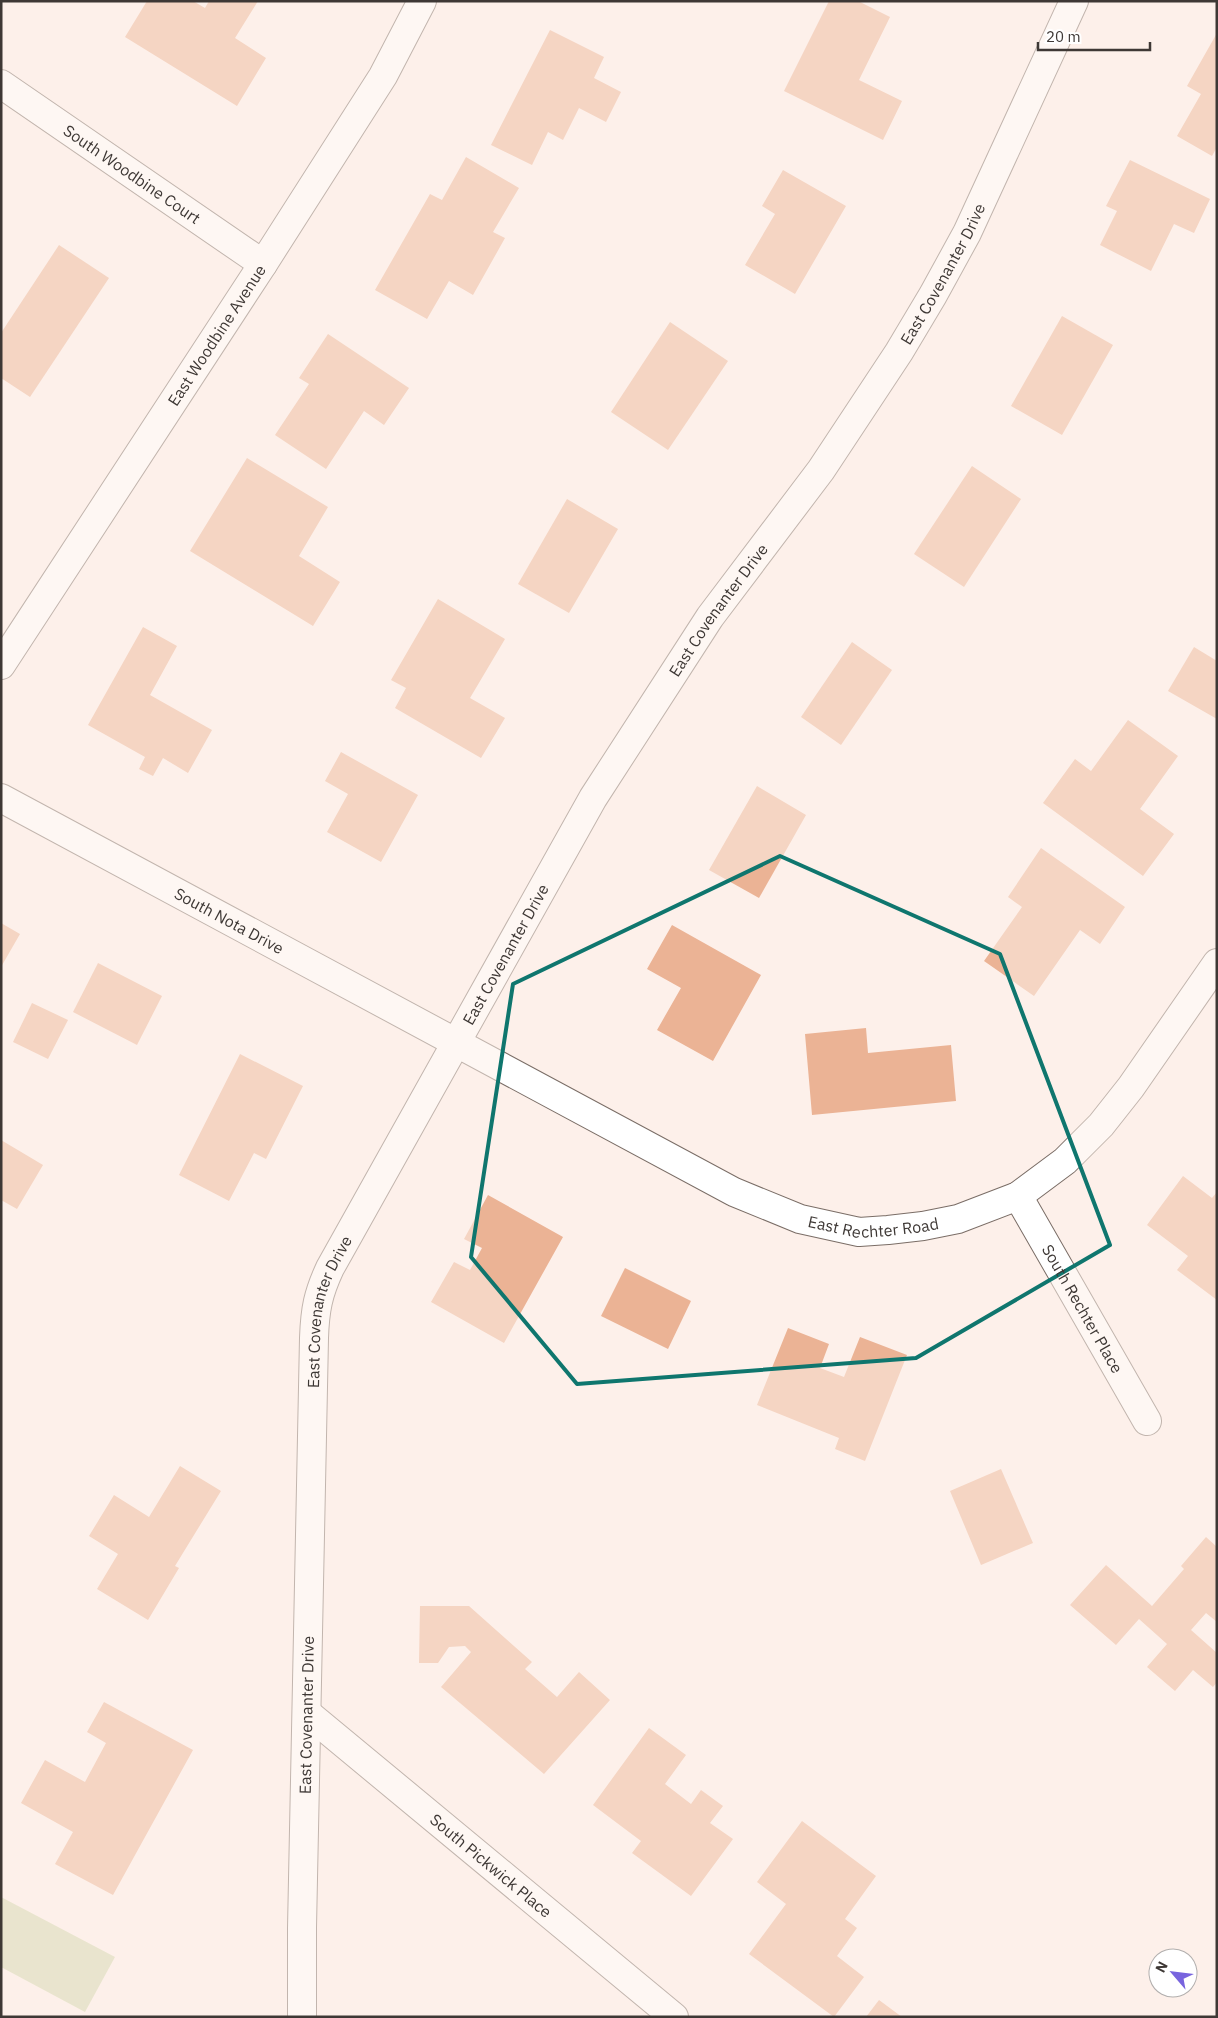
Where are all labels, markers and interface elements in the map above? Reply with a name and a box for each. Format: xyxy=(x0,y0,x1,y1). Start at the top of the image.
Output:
scale bar xyxy=(1038,20,1150,52)
text: 20 m xyxy=(1046,27,1081,46)
street label: South Woodbine Court xyxy=(60,120,204,228)
street label: East Covenanter Drive xyxy=(896,200,989,348)
street label: East Woodbine Avenue xyxy=(163,261,270,410)
street label: East Covenanter Drive xyxy=(664,539,772,680)
street label: East Covenanter Drive xyxy=(458,880,553,1028)
street label: South Nota Drive xyxy=(171,883,287,958)
street label: East Rechter Road xyxy=(806,1211,940,1242)
street label: East Covenanter Drive xyxy=(303,1232,356,1388)
street label: South Rechter Place xyxy=(1038,1241,1128,1377)
street label: East Covenanter Drive xyxy=(295,1636,318,1794)
street label: South Pickwick Place xyxy=(426,1809,556,1922)
north arrow xyxy=(1148,1948,1198,1998)
text: N xyxy=(1151,1958,1172,1976)

